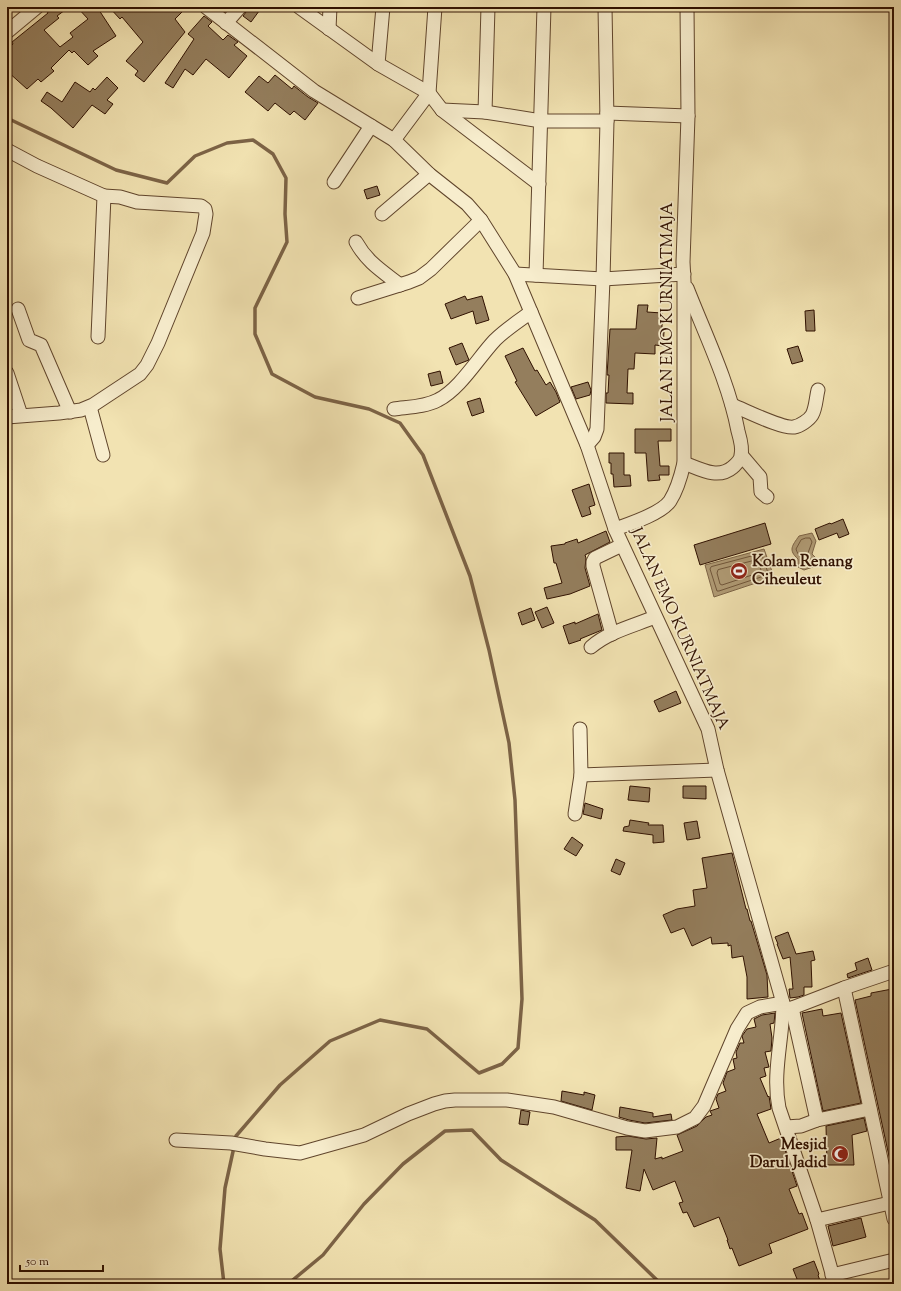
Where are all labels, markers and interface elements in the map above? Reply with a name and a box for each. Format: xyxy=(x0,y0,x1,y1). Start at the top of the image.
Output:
street label: JALAN EMO KURNIATMAJA xyxy=(657,202,680,423)
street label: JALAN EMO KURNIATMAJA xyxy=(623,523,734,734)
place label: Kolam Renang Ciheuleut xyxy=(752,551,853,592)
sports icon: Kolam Renang Ciheuleut xyxy=(729,561,749,581)
place label: Mesjid Darul Jadid xyxy=(750,1134,828,1175)
mosque icon: Mesjid Darul Jadid xyxy=(830,1144,850,1164)
scale bar xyxy=(20,1247,103,1273)
text: 50 m xyxy=(25,1253,49,1271)

